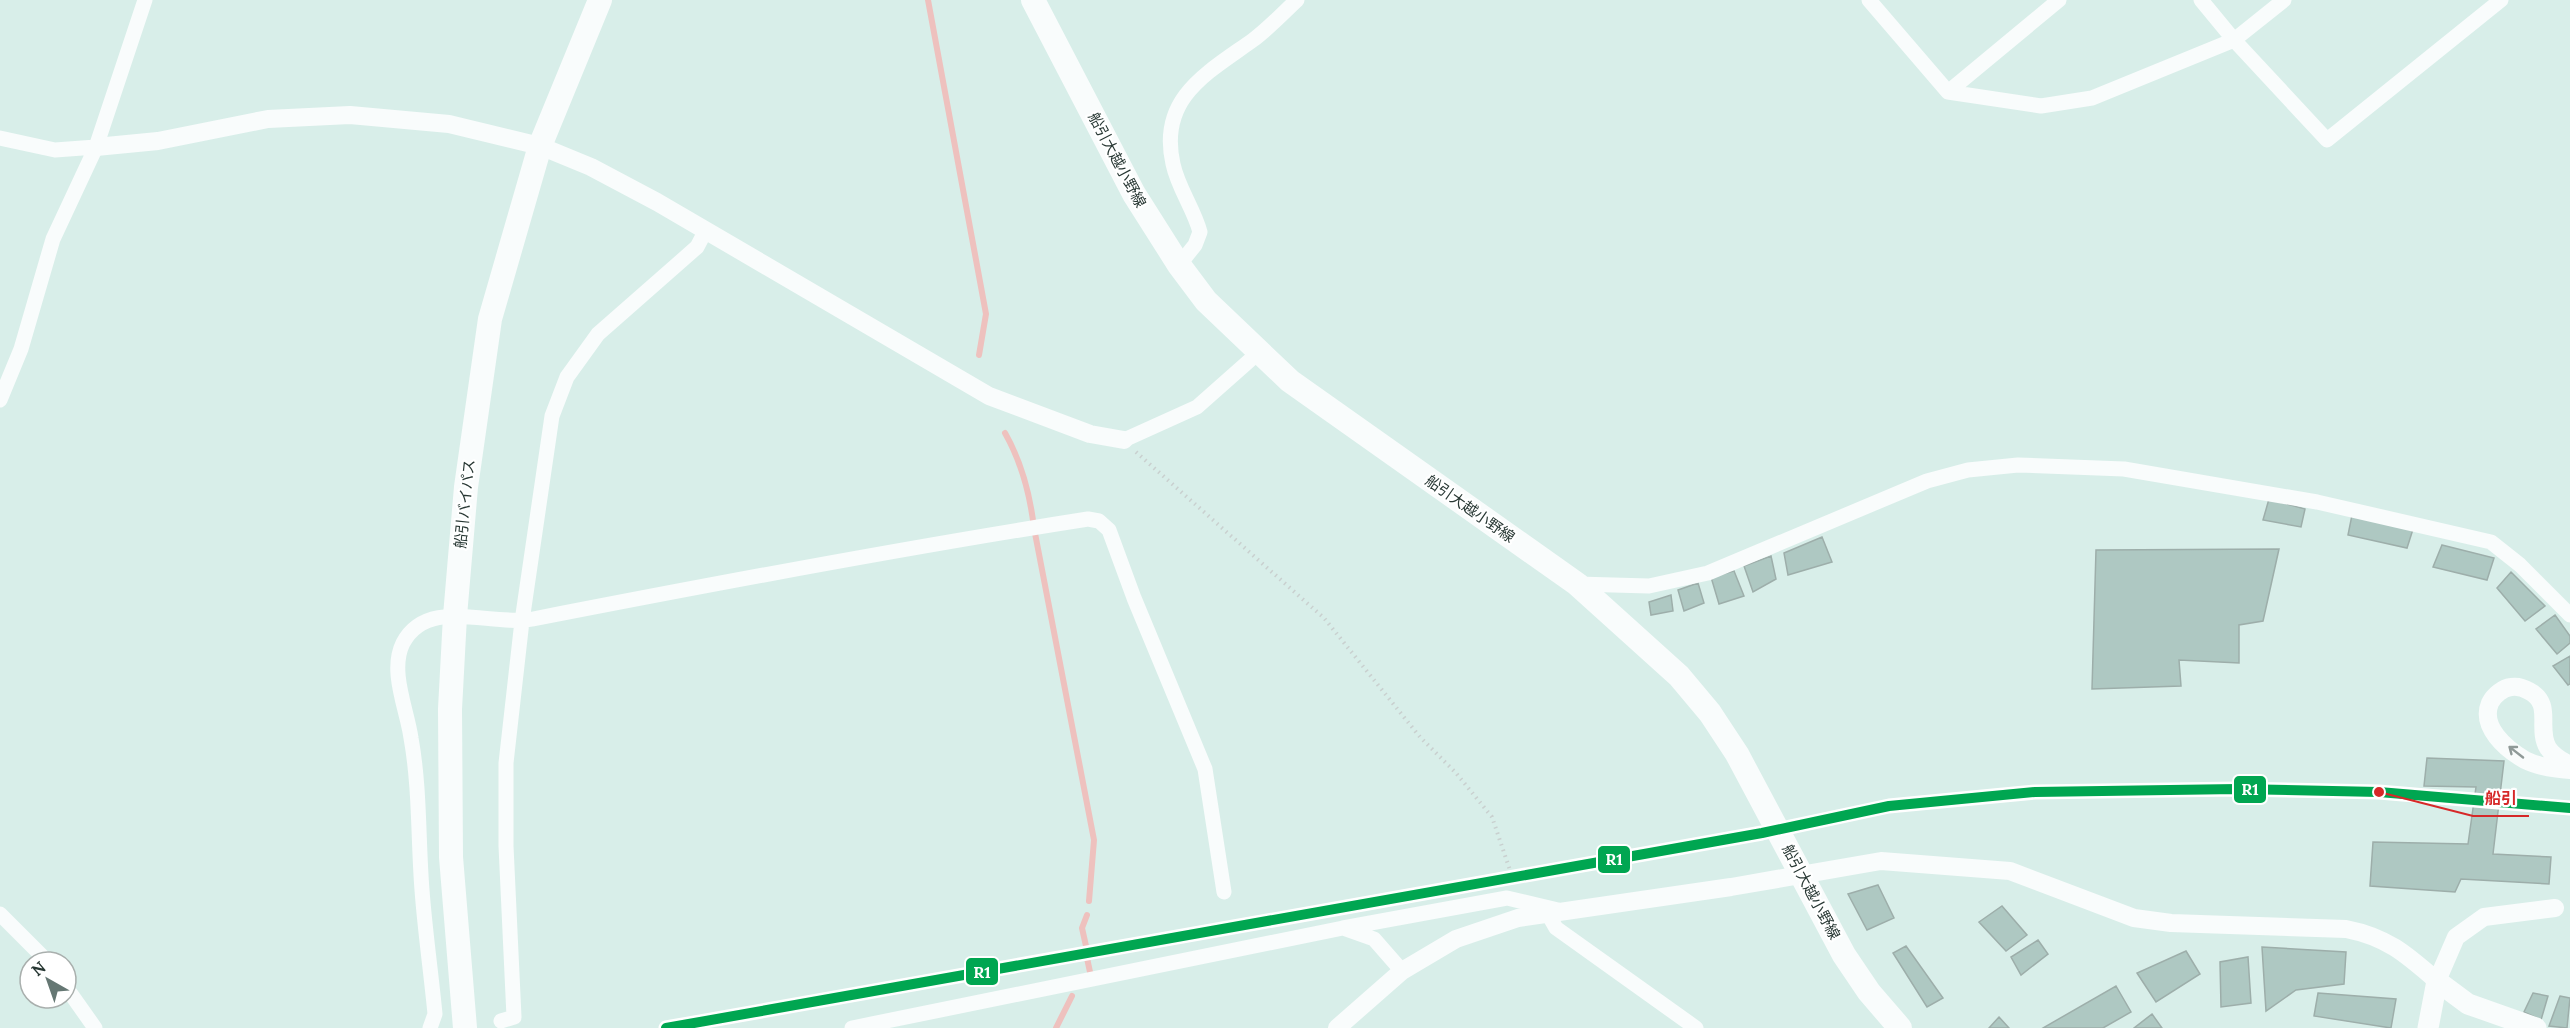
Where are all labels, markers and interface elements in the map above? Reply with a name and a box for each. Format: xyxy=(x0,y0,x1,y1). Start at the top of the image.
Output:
street label: 船引大越小野線 xyxy=(1084,109,1150,211)
street label: 船引バイパス xyxy=(450,458,479,550)
street label: 船引大越小野線 xyxy=(1422,471,1519,546)
one-way arrow xyxy=(2508,746,2524,759)
line badge: R1 xyxy=(2233,775,2267,804)
text: R1 xyxy=(2241,779,2259,799)
callout: 船引 xyxy=(2473,782,2529,816)
text: 船引 xyxy=(2485,788,2517,808)
street label: 船引大越小野線 xyxy=(1778,841,1844,943)
line badge: R1 xyxy=(1597,845,1631,874)
text: R1 xyxy=(1605,849,1623,869)
north arrow xyxy=(18,950,78,1010)
text: N xyxy=(27,957,50,980)
line badge: R1 xyxy=(965,957,999,986)
text: R1 xyxy=(973,962,991,982)

